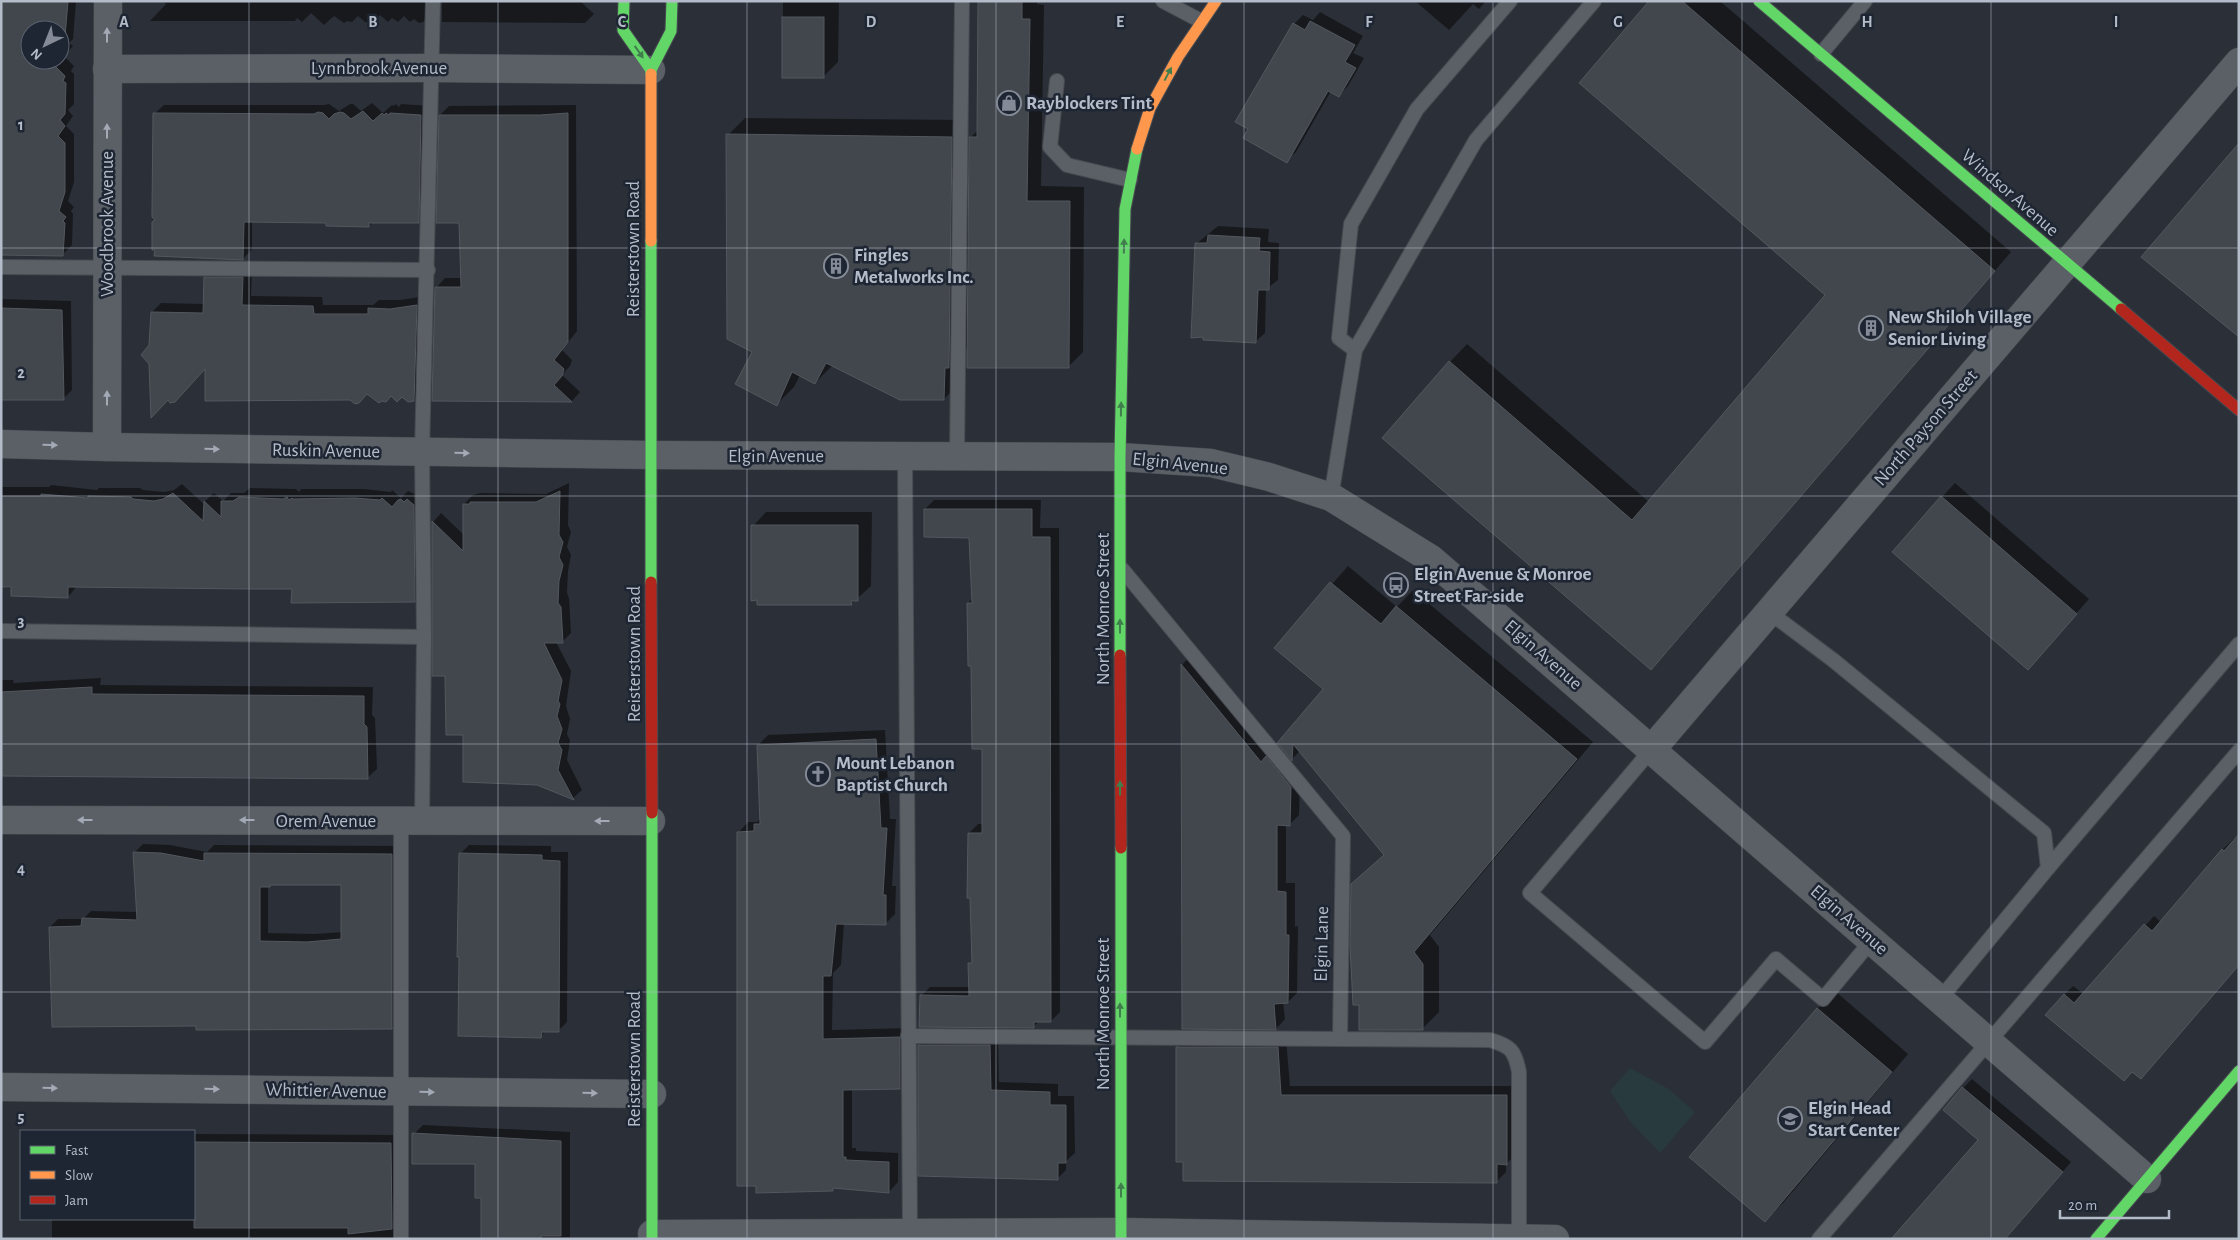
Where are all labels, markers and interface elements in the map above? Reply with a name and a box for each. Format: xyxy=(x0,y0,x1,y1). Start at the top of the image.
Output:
text: A xyxy=(119,14,129,30)
text: B xyxy=(368,14,378,30)
text: C xyxy=(618,14,627,30)
text: D xyxy=(866,14,877,30)
text: E xyxy=(1116,14,1124,30)
text: F xyxy=(1365,14,1373,30)
text: G xyxy=(1613,14,1623,30)
text: H xyxy=(1861,14,1873,30)
text: I xyxy=(2114,14,2118,30)
north arrow xyxy=(20,20,70,70)
one-way arrow xyxy=(104,27,112,43)
text: N xyxy=(28,45,45,62)
one-way arrow xyxy=(634,46,644,59)
street label: Lynnbrook Avenue xyxy=(311,59,447,78)
one-way arrow xyxy=(1164,67,1173,81)
shop icon: Rayblockers Tint xyxy=(996,90,1022,116)
place label: Rayblockers Tint xyxy=(1026,94,1152,113)
text: 1 xyxy=(18,117,24,133)
one-way arrow xyxy=(103,123,111,139)
street label: Windsor Avenue xyxy=(1958,146,2062,240)
street label: Woodbrook Avenue xyxy=(98,151,117,297)
street label: Reisterstown Road xyxy=(624,181,643,317)
one-way arrow xyxy=(1120,238,1128,254)
place label: Fingles Metalworks Inc. xyxy=(854,246,974,287)
building icon: Fingles Metalworks Inc. xyxy=(823,253,849,279)
place label: New Shiloh Village Senior Living xyxy=(1888,308,2031,349)
building icon: New Shiloh Village Senior Living xyxy=(1858,315,1884,341)
text: 2 xyxy=(17,365,25,381)
street label: North Payson Street xyxy=(1871,366,1981,490)
one-way arrow xyxy=(103,390,111,406)
one-way arrow xyxy=(1117,400,1125,416)
street label: Ruskin Avenue xyxy=(272,441,380,461)
one-way arrow xyxy=(42,442,58,450)
one-way arrow xyxy=(205,445,221,453)
street label: Elgin Avenue xyxy=(728,447,824,466)
one-way arrow xyxy=(455,449,471,457)
street label: Elgin Avenue xyxy=(1131,450,1229,478)
street label: North Monroe Street xyxy=(1094,533,1113,685)
place label: Elgin Avenue & Monroe Street Far-side xyxy=(1414,565,1592,606)
bus stop icon: Elgin Avenue & Monroe Street Far-side xyxy=(1383,572,1409,598)
street label: Reisterstown Road xyxy=(625,586,644,722)
text: 3 xyxy=(18,613,25,629)
street label: Elgin Avenue xyxy=(1501,616,1585,694)
one-way arrow xyxy=(1116,617,1124,633)
place label: Mount Lebanon Baptist Church xyxy=(836,754,955,795)
church icon: Mount Lebanon Baptist Church xyxy=(805,761,831,787)
one-way arrow xyxy=(1116,780,1124,796)
street label: Orem Avenue xyxy=(276,812,376,831)
one-way arrow xyxy=(77,816,93,824)
one-way arrow xyxy=(239,816,255,824)
one-way arrow xyxy=(594,817,610,825)
text: 4 xyxy=(17,861,25,877)
street label: Elgin Avenue xyxy=(1807,881,1891,959)
street label: Elgin Lane xyxy=(1312,906,1332,982)
street label: North Monroe Street xyxy=(1094,938,1113,1090)
street label: Reisterstown Road xyxy=(625,991,644,1127)
one-way arrow xyxy=(1116,1002,1124,1018)
street label: Whittier Avenue xyxy=(265,1080,387,1102)
one-way arrow xyxy=(42,1084,58,1092)
one-way arrow xyxy=(205,1086,221,1094)
one-way arrow xyxy=(420,1088,436,1096)
one-way arrow xyxy=(582,1090,598,1098)
place label: Elgin Head Start Center xyxy=(1808,1099,1900,1140)
school or university icon: Elgin Head Start Center xyxy=(1777,1106,1803,1132)
text: 5 xyxy=(18,1109,25,1125)
legend xyxy=(20,1130,195,1220)
text: Fast xyxy=(65,1143,89,1158)
text: Slow xyxy=(65,1168,93,1183)
one-way arrow xyxy=(1117,1182,1125,1198)
scale bar xyxy=(2060,1188,2169,1220)
text: Jam xyxy=(65,1193,88,1208)
text: 20 m xyxy=(2068,1198,2097,1213)

